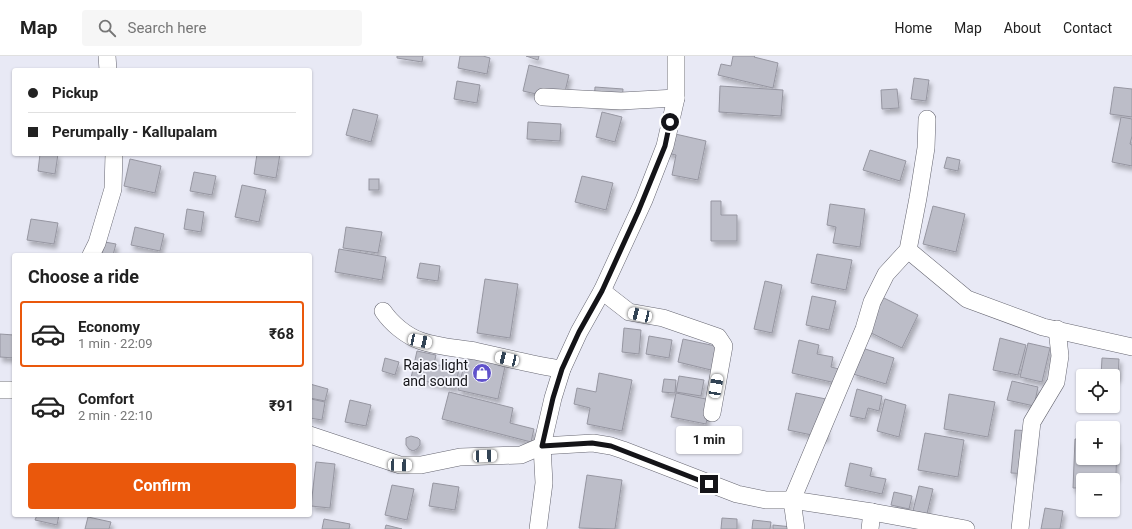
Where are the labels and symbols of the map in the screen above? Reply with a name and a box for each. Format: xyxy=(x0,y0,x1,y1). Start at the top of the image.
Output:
route start xyxy=(661,113,679,131)
car xyxy=(627,306,653,324)
car xyxy=(407,333,433,349)
car xyxy=(494,350,520,368)
place label: Rajas light and sound xyxy=(403,357,468,389)
shop icon: Rajas light and sound xyxy=(471,362,493,384)
car xyxy=(708,373,724,399)
callout: 1 min xyxy=(676,426,742,454)
car xyxy=(473,450,497,462)
car xyxy=(388,459,412,471)
route end xyxy=(700,475,718,493)

